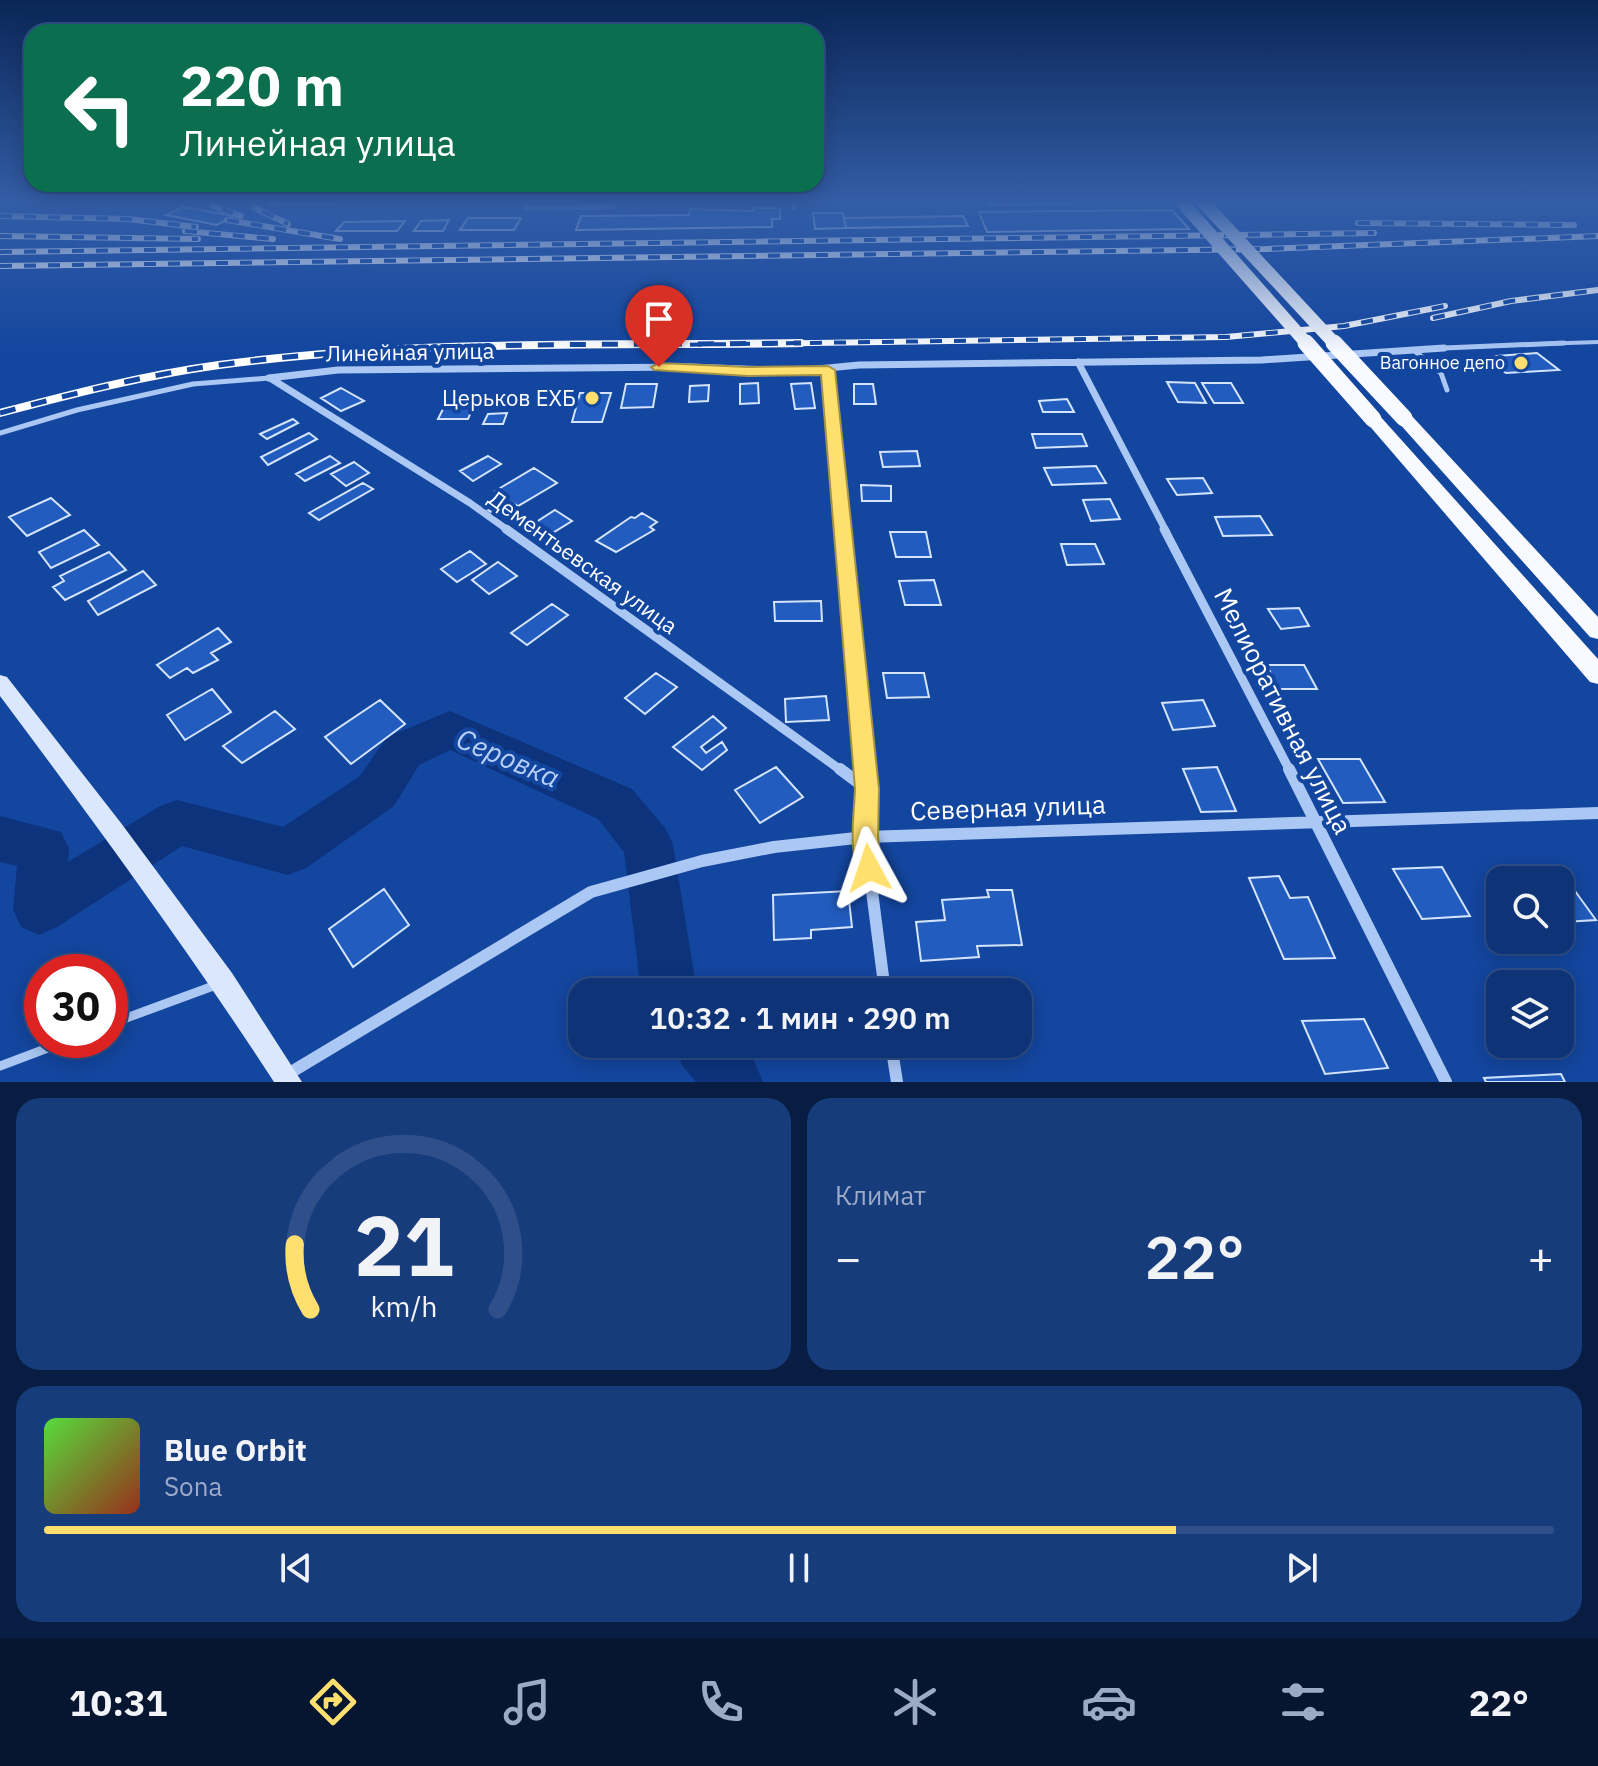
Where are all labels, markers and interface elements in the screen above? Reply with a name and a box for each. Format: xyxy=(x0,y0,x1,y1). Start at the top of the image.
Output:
text: 220 m xyxy=(180,49,344,121)
icon: left xyxy=(48,56,152,160)
text: Линейная улица xyxy=(180,119,456,166)
pin xyxy=(625,285,693,367)
icon: arrive xyxy=(637,297,681,341)
street label: Линейная улица xyxy=(325,336,495,367)
place label: Вагонное депо xyxy=(1380,351,1505,374)
marker: Вагонное депо xyxy=(1512,354,1530,372)
place label: Церьков ЕХБ xyxy=(442,383,576,412)
marker: Церьков ЕХБ xyxy=(583,389,601,407)
street label: Дементьевская улица xyxy=(483,483,684,640)
street label: Мелиоративная улица xyxy=(1207,582,1361,839)
water label: Серовка xyxy=(451,719,565,796)
street label: Северная улица xyxy=(910,787,1106,827)
position arrow xyxy=(827,826,911,910)
map controls xyxy=(1486,866,1574,1058)
button: search xyxy=(1486,866,1574,954)
speed limit sign: 30 xyxy=(24,954,128,1058)
button: layers xyxy=(1486,970,1574,1058)
text: 10:32 · 1 мин · 290 m xyxy=(649,998,951,1037)
text: Климат xyxy=(835,1178,926,1212)
text: 21 xyxy=(354,1191,453,1299)
text: 22° xyxy=(1144,1217,1245,1296)
text: − xyxy=(835,1229,861,1286)
text: + xyxy=(1528,1229,1554,1286)
text: km/h xyxy=(370,1288,437,1325)
text: Blue Orbit xyxy=(164,1430,307,1469)
text: Sona xyxy=(164,1469,222,1503)
icon: previous xyxy=(274,1546,318,1590)
icon: pause xyxy=(777,1546,821,1590)
icon: next xyxy=(1280,1546,1324,1590)
icon: directions xyxy=(305,1674,361,1730)
icon: music xyxy=(499,1674,555,1730)
icon: phone xyxy=(693,1674,749,1730)
icon: climate xyxy=(887,1674,943,1730)
icon: car xyxy=(1081,1674,1137,1730)
icon: filters xyxy=(1275,1674,1331,1730)
text: 10:31 xyxy=(69,1679,167,1726)
text: 22° xyxy=(1469,1679,1529,1726)

